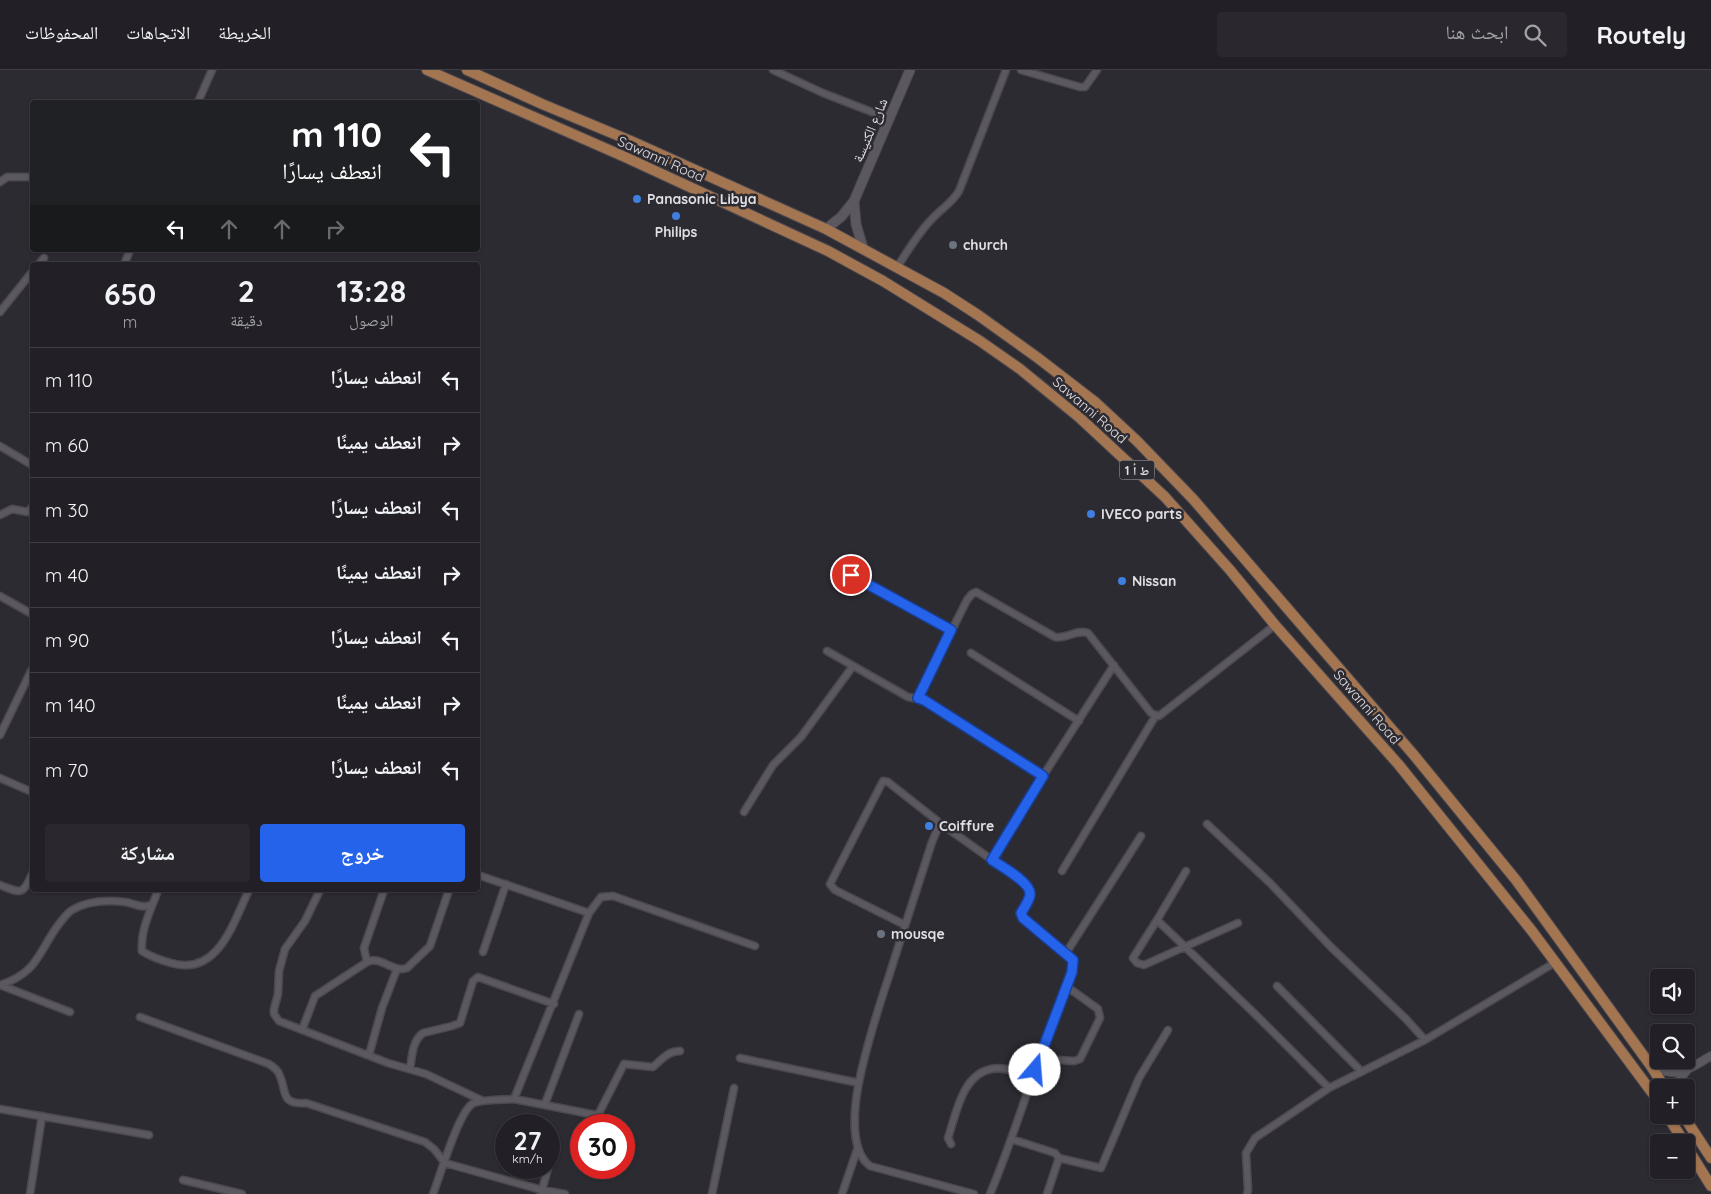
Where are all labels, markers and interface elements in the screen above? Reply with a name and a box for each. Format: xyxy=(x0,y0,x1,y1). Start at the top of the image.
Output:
search box xyxy=(1217,12,1567,57)
text: ابحث هنا xyxy=(1445,20,1509,44)
text: Routely xyxy=(1597,20,1686,50)
text: المحفوظات xyxy=(25,21,98,44)
text: الاتجاهات xyxy=(126,21,190,44)
text: الخريطة xyxy=(218,21,271,44)
icon: search xyxy=(1521,21,1549,49)
street label: شارع الكنيسة xyxy=(848,95,892,165)
text: 110 m xyxy=(291,112,382,156)
icon: left xyxy=(400,120,465,185)
street label: Sawanni Road xyxy=(615,132,707,186)
text: انعطف يسارًا xyxy=(282,157,382,185)
place label: Panasonic Libya xyxy=(647,190,757,208)
marker: Panasonic Libya xyxy=(631,193,643,205)
marker: Philips xyxy=(670,210,682,222)
icon: left xyxy=(162,215,190,243)
icon: ahead xyxy=(215,215,243,243)
icon: ahead xyxy=(268,215,296,243)
icon: right xyxy=(321,215,349,243)
place label: Philips xyxy=(655,223,698,241)
place label: church xyxy=(963,236,1008,254)
marker: church xyxy=(947,239,959,251)
text: 2 xyxy=(238,272,255,310)
text: 13:28 xyxy=(337,272,406,310)
text: 650 xyxy=(104,275,156,313)
text: دقيقة xyxy=(230,310,263,330)
text: الوصول xyxy=(349,310,393,330)
text: m xyxy=(123,312,137,332)
text: انعطف يسارًا xyxy=(331,365,422,389)
icon: left xyxy=(437,366,465,394)
text: 110 m xyxy=(45,368,93,392)
street label: Sawanni Road xyxy=(1049,373,1131,447)
text: انعطف يمينًا xyxy=(336,430,422,454)
icon: right xyxy=(437,431,465,459)
text: 60 m xyxy=(45,433,89,457)
road number: ط أ 1 xyxy=(1120,460,1154,480)
text: انعطف يسارًا xyxy=(331,495,422,519)
icon: left xyxy=(437,496,465,524)
text: 30 m xyxy=(45,498,89,522)
place label: IVECO parts xyxy=(1101,505,1182,523)
marker: IVECO parts xyxy=(1085,508,1097,520)
pin xyxy=(830,554,872,596)
text: انعطف يمينًا xyxy=(336,560,422,584)
icon: right xyxy=(437,561,465,589)
icon: arrive xyxy=(837,561,865,589)
text: 40 m xyxy=(45,563,89,587)
place label: Nissan xyxy=(1132,572,1176,590)
marker: Nissan xyxy=(1116,575,1128,587)
text: انعطف يسارًا xyxy=(331,625,422,649)
icon: left xyxy=(437,626,465,654)
text: 90 m xyxy=(45,628,89,652)
street label: Sawanni Road xyxy=(1330,666,1404,748)
text: انعطف يمينًا xyxy=(336,690,422,714)
icon: right xyxy=(437,691,465,719)
text: 140 m xyxy=(45,693,96,717)
text: انعطف يسارًا xyxy=(331,755,422,779)
icon: left xyxy=(437,756,465,784)
text: 70 m xyxy=(45,758,89,782)
place label: Coiffure xyxy=(939,817,994,835)
marker: Coiffure xyxy=(923,820,935,832)
button: مشاركة xyxy=(45,824,250,882)
button: خروج xyxy=(260,824,465,882)
place label: mousqe xyxy=(891,925,945,943)
marker: mousqe xyxy=(875,928,887,940)
map controls xyxy=(1650,969,1695,1179)
button: sound xyxy=(1650,969,1695,1014)
button: search xyxy=(1650,1024,1695,1069)
position arrow xyxy=(1008,1043,1060,1095)
button: + xyxy=(1650,1079,1695,1124)
speed limit sign: 30 xyxy=(570,1114,635,1179)
text: 27 xyxy=(514,1125,541,1156)
button: − xyxy=(1650,1134,1695,1179)
text: km/h xyxy=(512,1151,543,1166)

